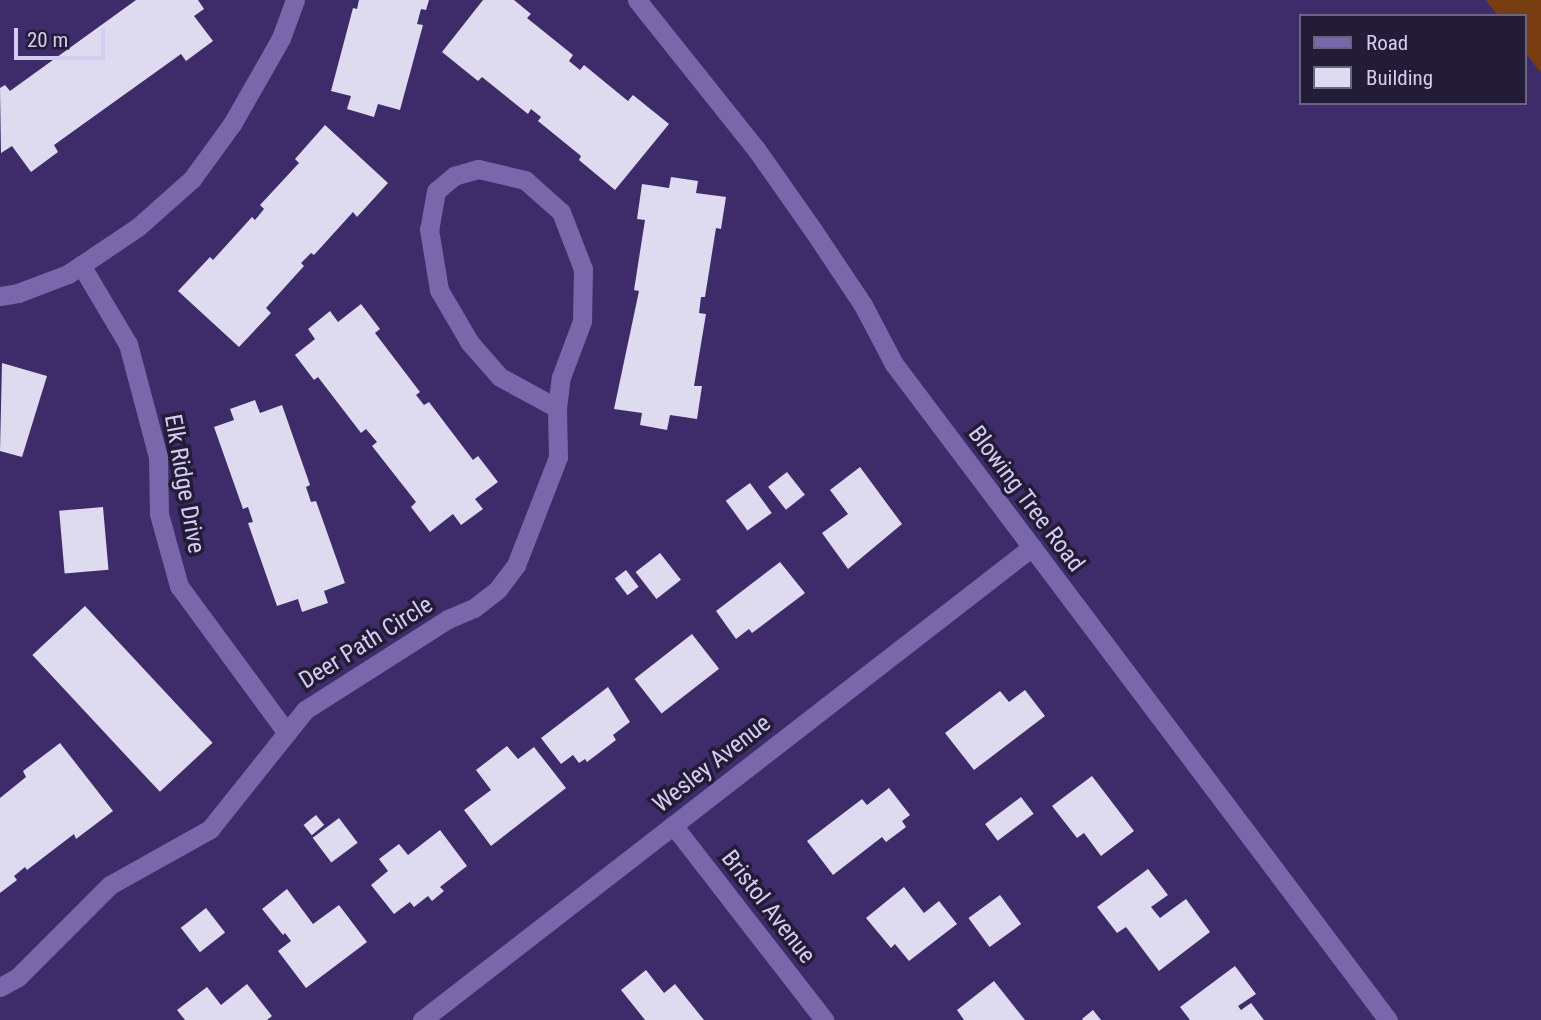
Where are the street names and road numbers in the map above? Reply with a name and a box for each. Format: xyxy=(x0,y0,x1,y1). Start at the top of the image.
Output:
street label: Elk Ridge Drive xyxy=(158,412,210,556)
street label: Blowing Tree Road xyxy=(962,420,1090,578)
street label: Deer Path Circle xyxy=(294,591,438,695)
street label: Wesley Avenue xyxy=(647,709,777,819)
street label: Bristol Avenue xyxy=(715,845,821,969)

